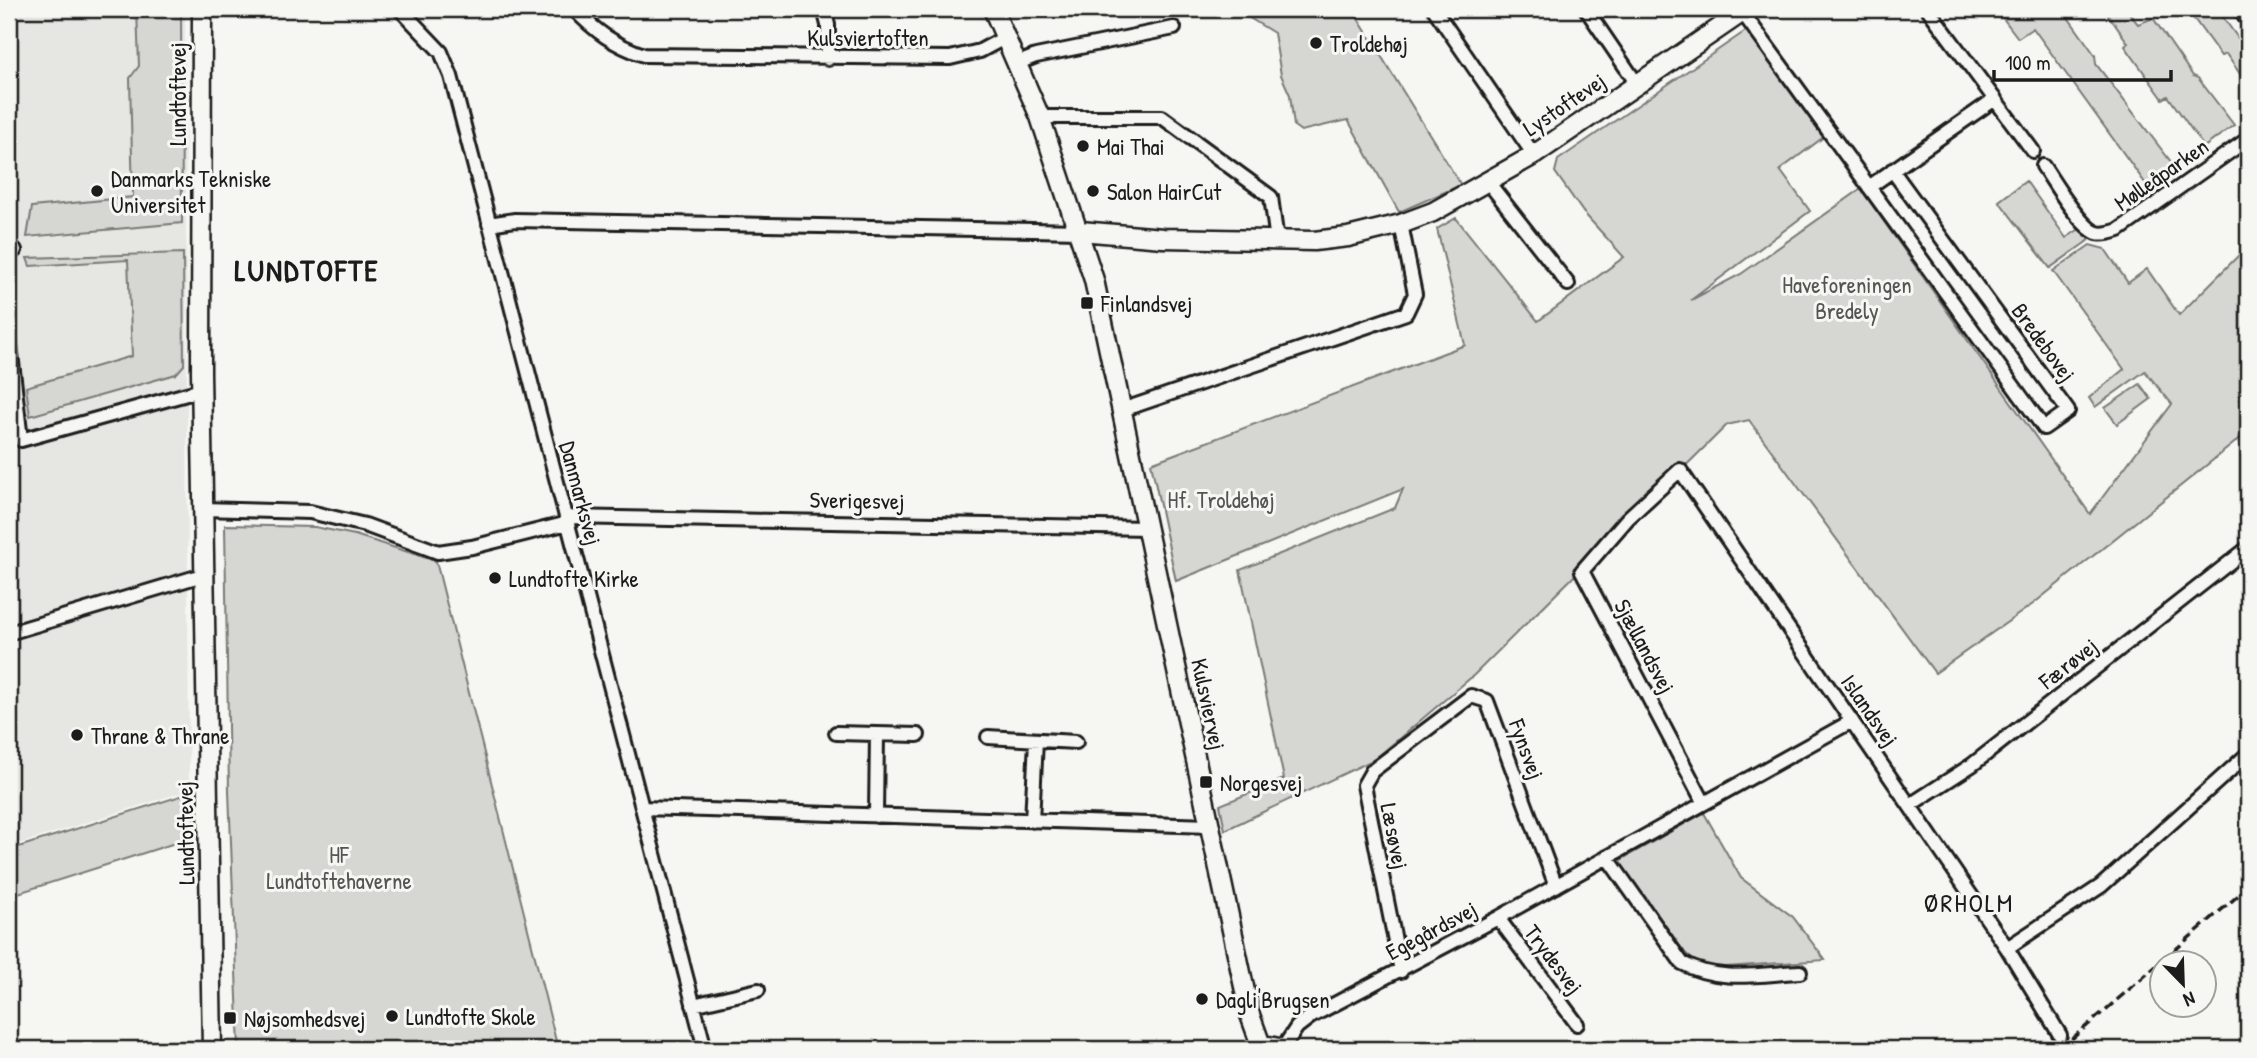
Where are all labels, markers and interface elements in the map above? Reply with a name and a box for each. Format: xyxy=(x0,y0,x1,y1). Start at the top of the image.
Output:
street label: Kulsviertoften xyxy=(807,22,929,53)
place label: Troldehøj xyxy=(1330,28,1408,59)
marker: Troldehøj xyxy=(1308,35,1324,51)
scale bar xyxy=(1994,38,2171,82)
street label: Lundtoftevej xyxy=(162,42,193,146)
text: 100 m xyxy=(2005,48,2051,77)
street label: Lystoftevej xyxy=(1517,65,1611,143)
street label: Mølleåparken xyxy=(2108,130,2214,218)
place label: Mai Thai xyxy=(1097,131,1165,162)
marker: Mai Thai xyxy=(1075,138,1091,154)
place label: Danmarks Tekniske Universitet xyxy=(111,163,271,220)
place label: Salon HairCut xyxy=(1107,176,1222,207)
marker: Danmarks Tekniske Universitet xyxy=(89,183,105,199)
marker: Salon HairCut xyxy=(1085,183,1101,199)
district label: LUNDTOFTE xyxy=(234,250,380,290)
park label: Haveforeningen Bredely xyxy=(1782,269,1912,326)
place label: Finlandsvej xyxy=(1100,288,1192,319)
marker: Finlandsvej xyxy=(1079,295,1095,311)
street label: Bredebovej xyxy=(2005,296,2083,388)
street label: Danmarksvej xyxy=(552,438,610,548)
street label: Sverigesvej xyxy=(809,484,905,516)
park label: Hf. Troldehøj xyxy=(1167,484,1275,515)
place label: Lundtofte Kirke xyxy=(509,563,639,594)
marker: Lundtofte Kirke xyxy=(487,570,503,586)
street label: Sjællandsvej xyxy=(1607,593,1683,699)
street label: Færøvej xyxy=(2031,630,2104,696)
street label: Kulsviervej xyxy=(1184,656,1234,752)
street label: Islandsvej xyxy=(1834,668,1906,752)
street label: Fynsvej xyxy=(1502,714,1552,783)
place label: Thrane & Thrane xyxy=(91,720,229,751)
marker: Thrane & Thrane xyxy=(69,727,85,743)
place label: Norgesvej xyxy=(1220,767,1302,798)
marker: Norgesvej xyxy=(1198,774,1214,790)
street label: Lundtoftevej xyxy=(169,781,201,885)
street label: Læsøvej xyxy=(1373,800,1417,872)
park label: HF Lundtoftehaverne xyxy=(266,839,412,896)
district label: ØRHOLM xyxy=(1924,885,2014,920)
street label: Egegårdsvej xyxy=(1380,893,1482,967)
street label: Trydesvej xyxy=(1518,918,1590,1000)
north arrow xyxy=(2148,950,2218,1020)
place label: Dagli'Brugsen xyxy=(1216,984,1330,1015)
text: N xyxy=(2180,986,2199,1014)
marker: Dagli'Brugsen xyxy=(1194,991,1210,1007)
place label: Lundtofte Skole xyxy=(406,1001,536,1032)
place label: Nøjsomhedsvej xyxy=(244,1003,365,1034)
marker: Lundtofte Skole xyxy=(384,1008,400,1024)
marker: Nøjsomhedsvej xyxy=(222,1010,238,1026)

